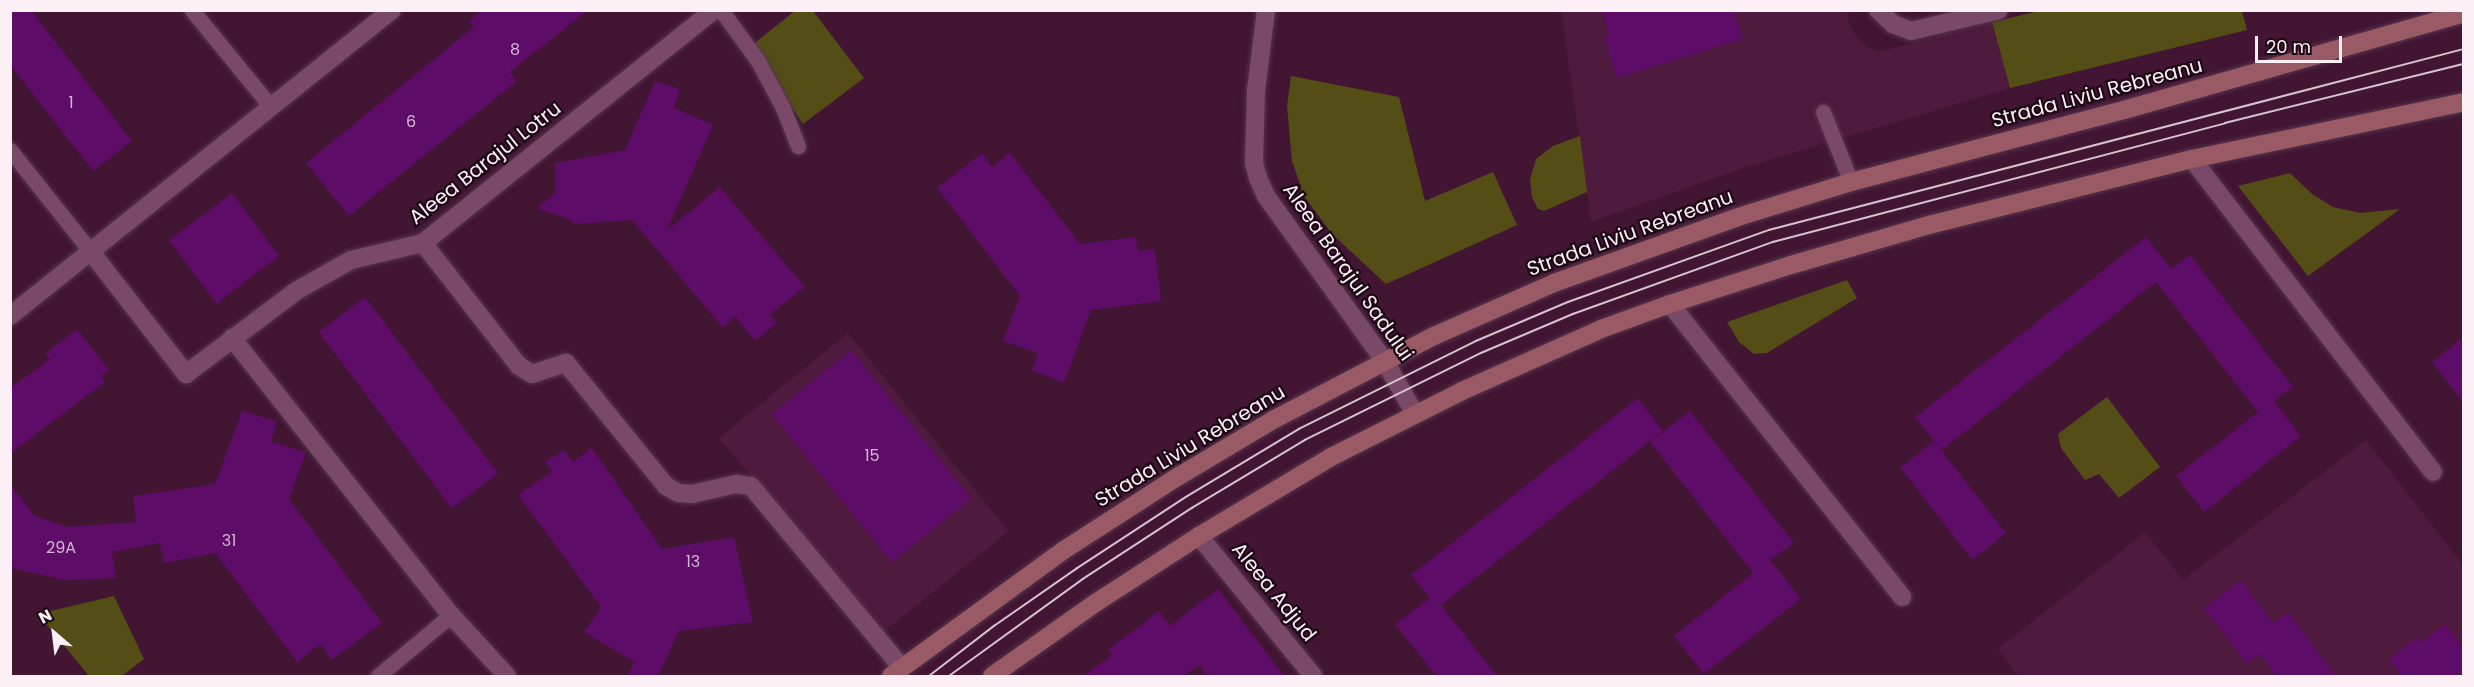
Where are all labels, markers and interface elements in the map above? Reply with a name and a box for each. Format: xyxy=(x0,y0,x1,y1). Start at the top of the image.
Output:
scale bar xyxy=(2258,24,2345,62)
text: 20 m xyxy=(2266,34,2311,59)
house number: 8 xyxy=(510,40,520,60)
street label: Strada Liviu Rebreanu xyxy=(1989,53,2205,133)
house number: 1 xyxy=(68,93,74,113)
street label: Aleea Barajul Lotru xyxy=(404,96,566,230)
house number: 6 xyxy=(406,112,416,132)
street label: Aleea Barajul Sadului xyxy=(1278,179,1418,365)
street label: Strada Liviu Rebreanu xyxy=(1524,185,1736,281)
street label: Strada Liviu Rebreanu xyxy=(1091,380,1289,512)
house number: 15 xyxy=(864,446,880,466)
house number: 31 xyxy=(222,531,236,551)
house number: 29A xyxy=(46,538,76,558)
street label: Aleea Adjud xyxy=(1227,538,1321,646)
house number: 13 xyxy=(686,552,700,572)
north arrow xyxy=(24,603,84,663)
text: N xyxy=(35,604,56,630)

